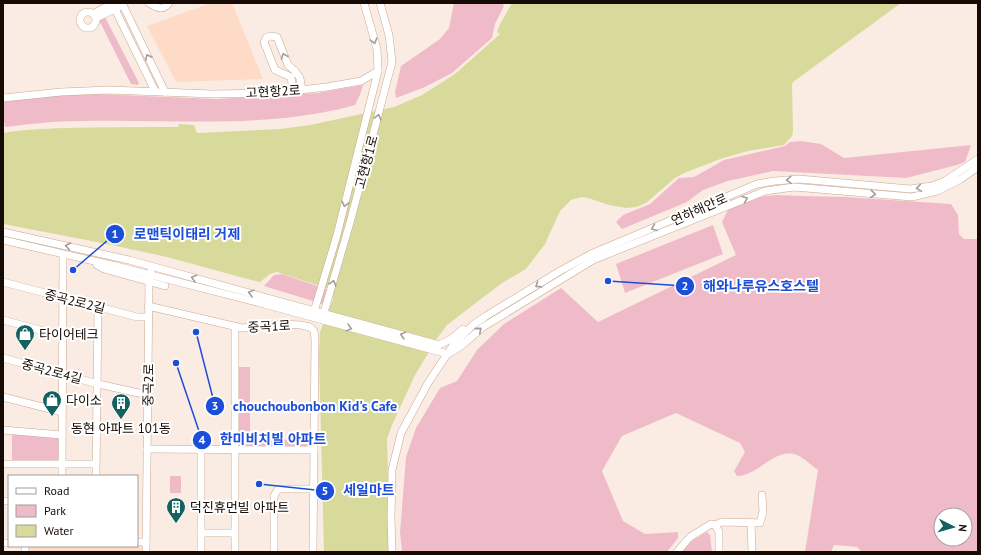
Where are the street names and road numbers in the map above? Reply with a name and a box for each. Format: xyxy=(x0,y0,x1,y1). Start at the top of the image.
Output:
street label: 고현항2로 xyxy=(245,82,301,101)
street label: 고현항1로 xyxy=(351,133,382,191)
street label: 연하해안로 xyxy=(668,190,730,229)
street label: 중곡2로2길 xyxy=(43,286,107,317)
street label: 중곡1로 xyxy=(247,317,291,336)
street label: 중곡2로4길 xyxy=(20,355,84,388)
street label: 중곡2로 xyxy=(140,363,157,407)

